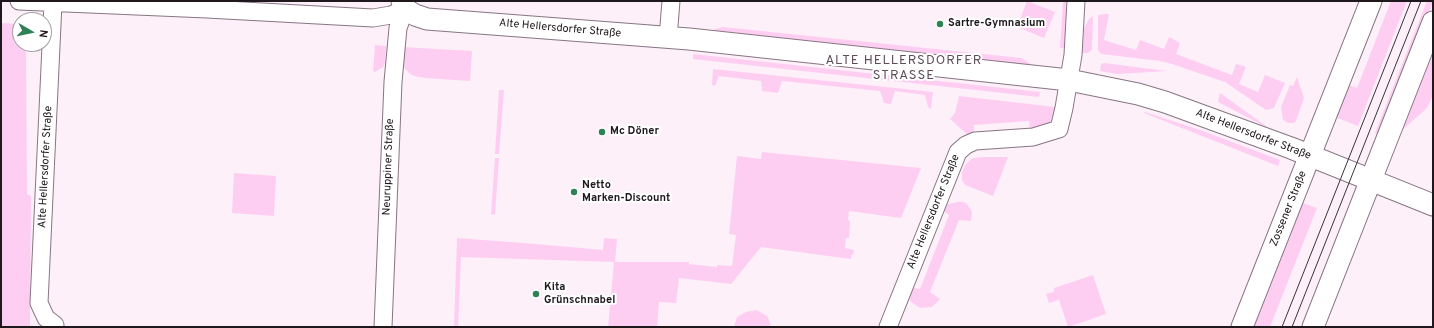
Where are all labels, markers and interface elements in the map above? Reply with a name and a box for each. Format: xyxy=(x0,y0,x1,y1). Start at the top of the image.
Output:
north arrow xyxy=(12,12,52,52)
street label: Alte Hellersdorfer Straße xyxy=(498,17,622,41)
place label: Sartre-Gymnasium xyxy=(948,17,1045,31)
marker: Sartre-Gymnasium xyxy=(935,19,945,29)
text: N xyxy=(35,29,50,39)
district label: ALTE HELLERSDORFER STRASSE xyxy=(826,53,982,84)
street label: Alte Hellersdorfer Straße xyxy=(36,105,56,229)
street label: Alte Hellersdorfer Straße xyxy=(1193,107,1313,163)
street label: Neuruppiner Straße xyxy=(381,118,397,216)
place label: Mc Döner xyxy=(610,125,659,139)
marker: Mc Döner xyxy=(597,127,607,137)
street label: Alte Hellersdorfer Straße xyxy=(905,153,963,271)
street label: Zossener Straße xyxy=(1268,169,1310,249)
place label: Netto Marken-Discount xyxy=(582,179,670,205)
marker: Netto Marken-Discount xyxy=(569,187,579,197)
place label: Kita Grünschnabel xyxy=(544,281,615,307)
marker: Kita Grünschnabel xyxy=(531,289,541,299)

